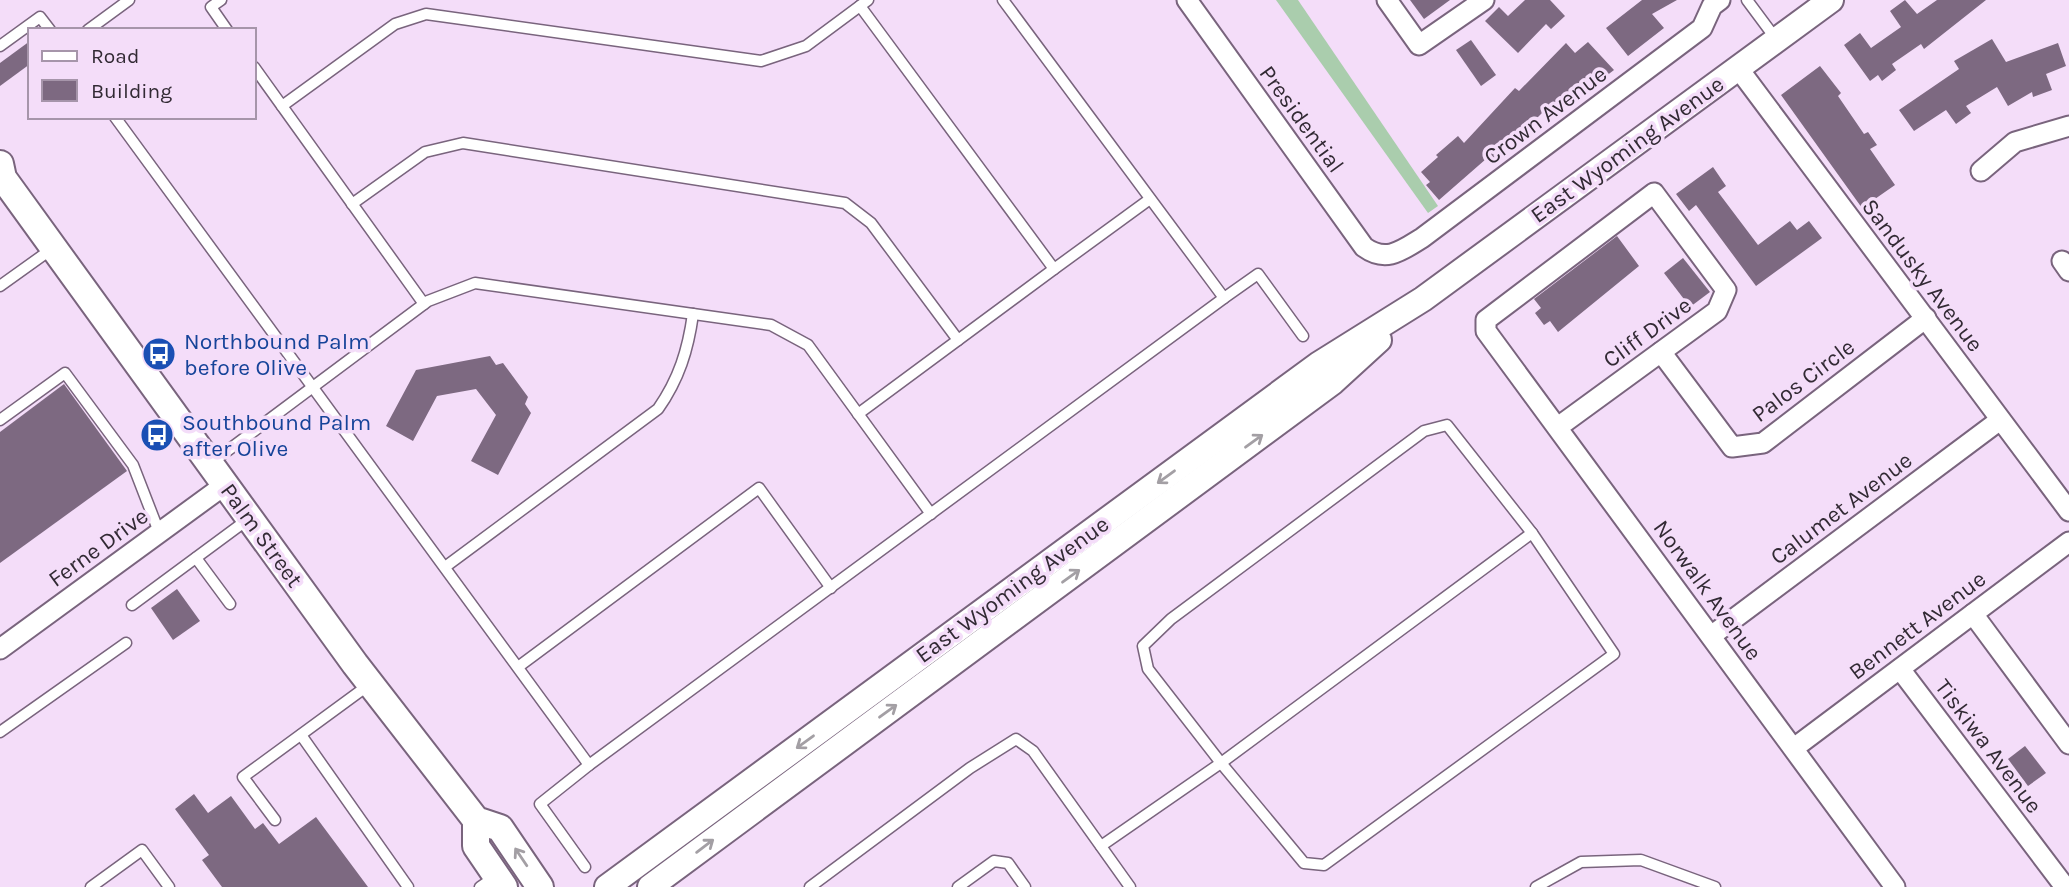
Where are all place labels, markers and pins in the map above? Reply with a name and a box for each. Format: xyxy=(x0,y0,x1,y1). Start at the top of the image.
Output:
place label: Northbound Palm before Olive xyxy=(184,328,370,381)
bus stop icon: Northbound Palm before Olive xyxy=(140,335,178,373)
place label: Southbound Palm after Olive xyxy=(182,409,371,462)
bus stop icon: Southbound Palm after Olive xyxy=(138,416,176,454)

